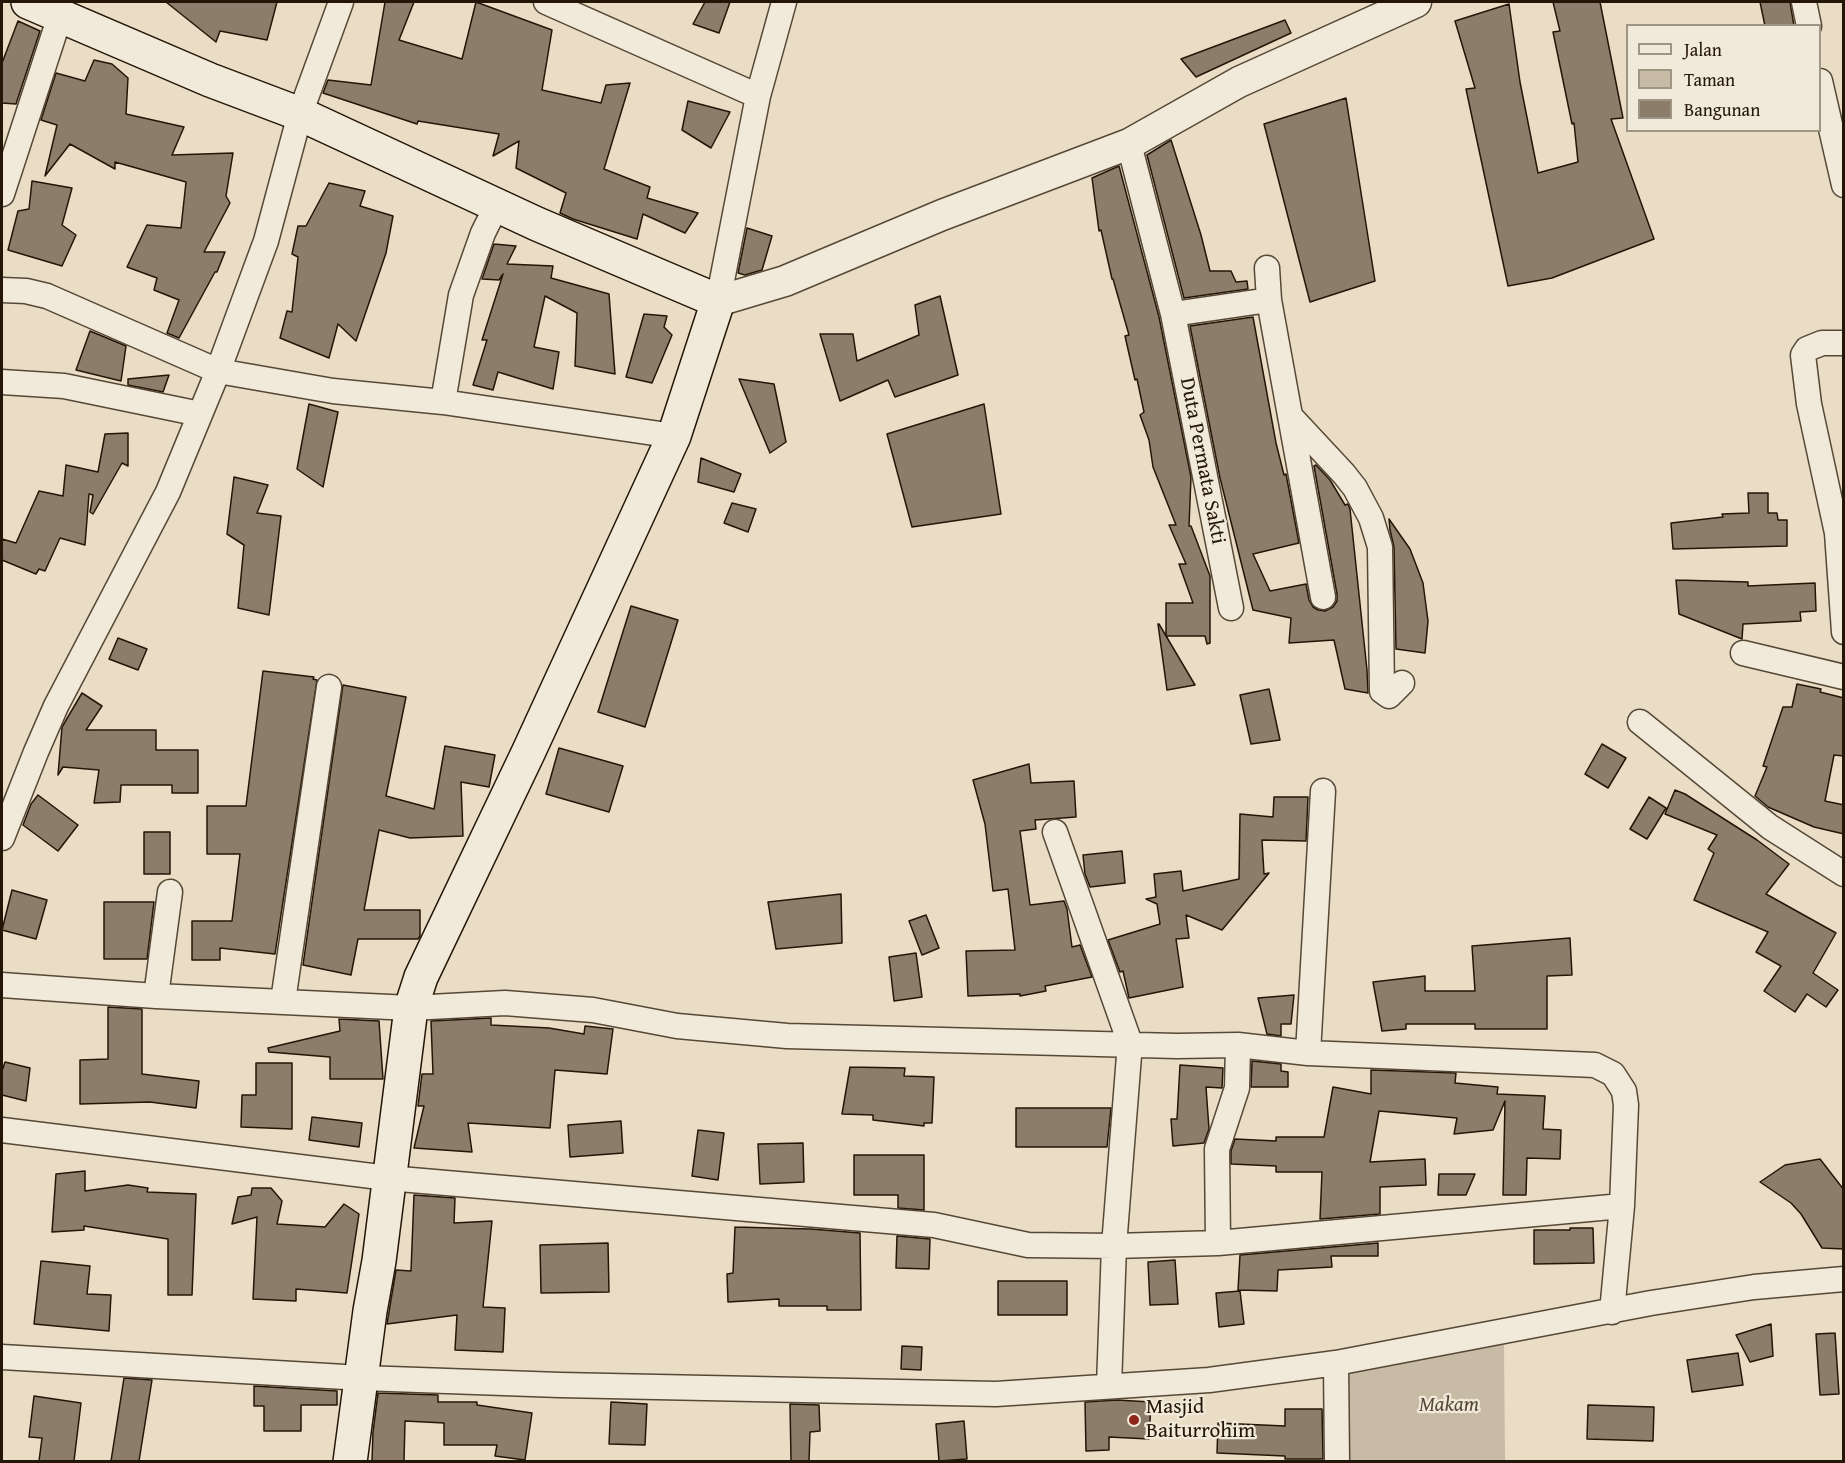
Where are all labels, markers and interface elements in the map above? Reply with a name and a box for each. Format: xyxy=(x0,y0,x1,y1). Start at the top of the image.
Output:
legend xyxy=(1626,24,1821,132)
text: Jalan xyxy=(1684,36,1722,63)
text: Taman xyxy=(1684,66,1735,93)
text: Bangunan xyxy=(1684,96,1760,123)
street label: Duta Permata Sakti xyxy=(1174,376,1230,546)
park label: Makam xyxy=(1419,1393,1479,1419)
place label: Masjid Baiturrohim xyxy=(1146,1395,1255,1445)
marker: Masjid Baiturrohim xyxy=(1127,1413,1141,1427)

